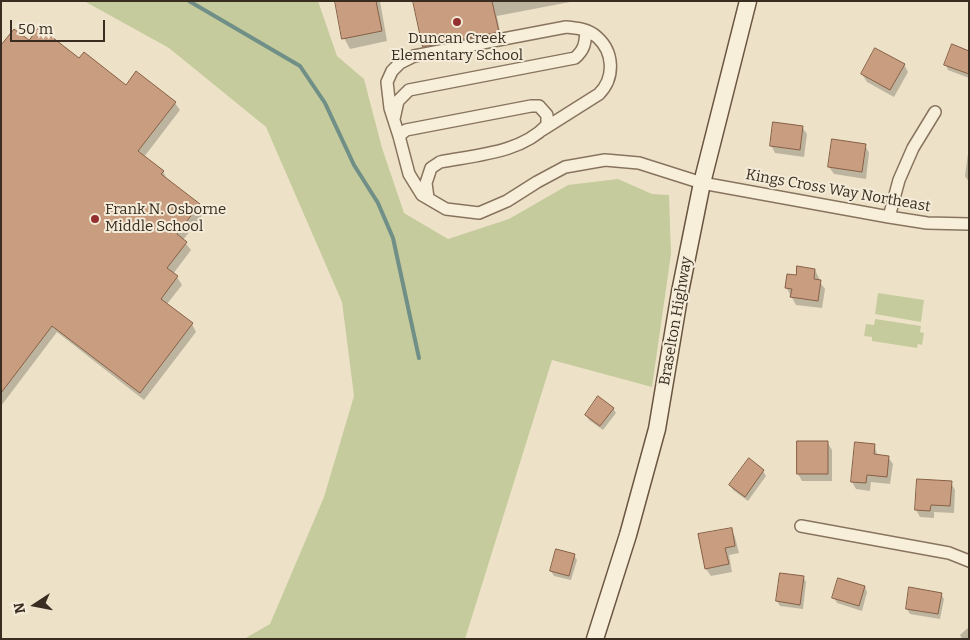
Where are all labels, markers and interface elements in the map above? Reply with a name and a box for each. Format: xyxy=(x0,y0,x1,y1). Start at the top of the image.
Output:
scale bar xyxy=(12,10,108,42)
marker: Duncan Creek Elementary School xyxy=(451,16,463,28)
text: 50 m xyxy=(18,20,53,38)
place label: Duncan Creek Elementary School xyxy=(391,30,523,65)
street label: Kings Cross Way Northeast xyxy=(744,166,932,216)
place label: Frank N. Osborne Middle School xyxy=(105,201,226,236)
marker: Frank N. Osborne Middle School xyxy=(89,213,101,225)
street label: Braselton Highway xyxy=(656,255,696,387)
north arrow xyxy=(10,580,60,630)
text: N xyxy=(10,601,29,615)

